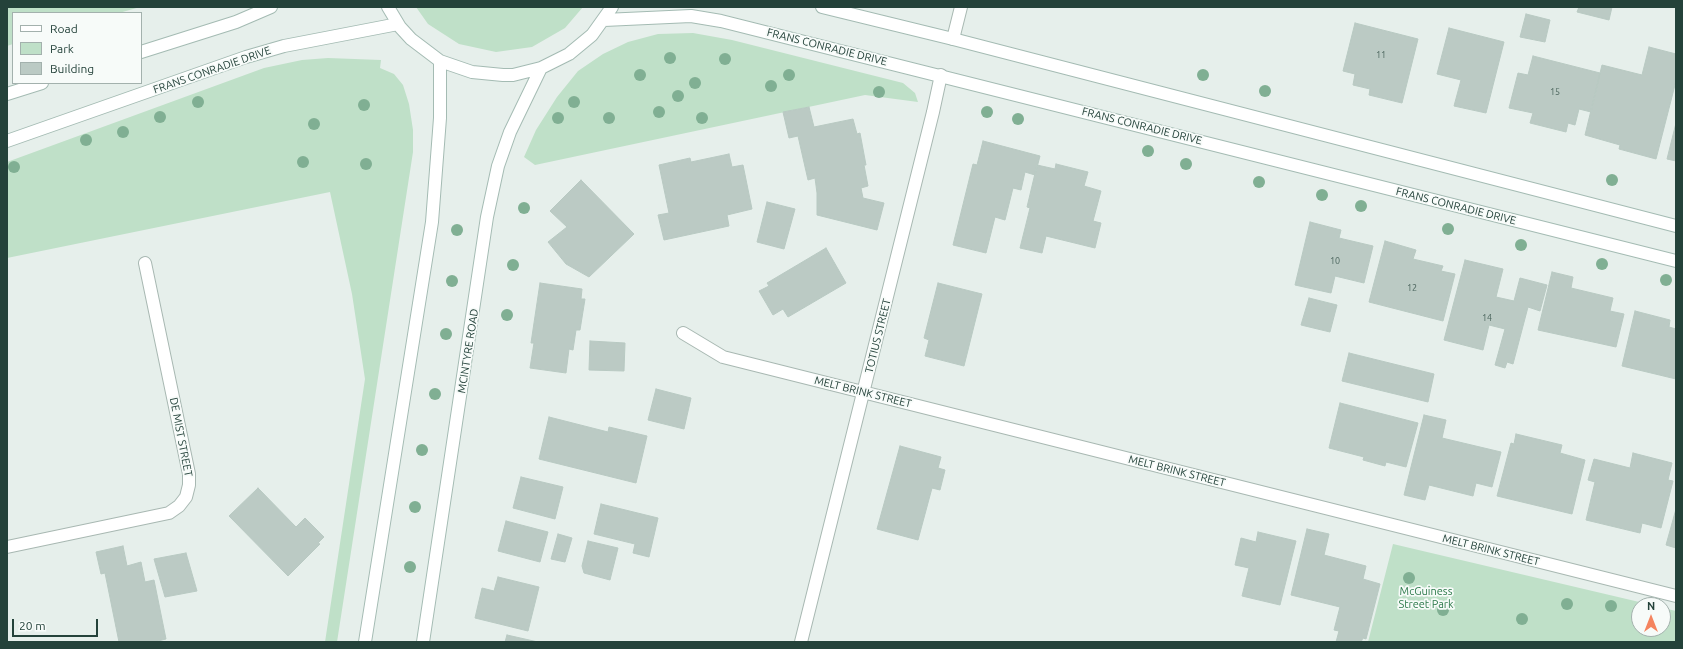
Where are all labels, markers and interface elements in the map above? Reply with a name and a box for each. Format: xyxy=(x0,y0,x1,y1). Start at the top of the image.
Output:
legend xyxy=(12,12,142,84)
text: Road xyxy=(50,22,78,35)
street label: FRANS CONRADIE DRIVE xyxy=(766,26,888,68)
text: Park xyxy=(50,42,74,55)
street label: FRANS CONRADIE DRIVE xyxy=(151,44,273,96)
house number: 11 xyxy=(1376,50,1386,60)
text: Building xyxy=(50,62,94,75)
house number: 15 xyxy=(1550,87,1560,97)
street label: FRANS CONRADIE DRIVE xyxy=(1081,105,1203,147)
street label: FRANS CONRADIE DRIVE xyxy=(1395,185,1517,227)
house number: 10 xyxy=(1330,256,1340,266)
house number: 12 xyxy=(1407,283,1417,293)
street label: TOTIUS STREET xyxy=(862,297,894,375)
street label: MCINTYRE ROAD xyxy=(455,308,481,394)
house number: 14 xyxy=(1482,313,1492,323)
street label: MELT BRINK STREET xyxy=(813,374,913,410)
street label: DE MIST STREET xyxy=(167,396,195,478)
street label: MELT BRINK STREET xyxy=(1127,453,1227,489)
street label: MELT BRINK STREET xyxy=(1441,532,1541,568)
park label: McGuiness Street Park xyxy=(1398,584,1454,610)
north arrow xyxy=(1631,597,1671,637)
text: N xyxy=(1647,600,1655,612)
scale bar xyxy=(14,611,100,637)
text: 20 m xyxy=(19,619,46,632)

